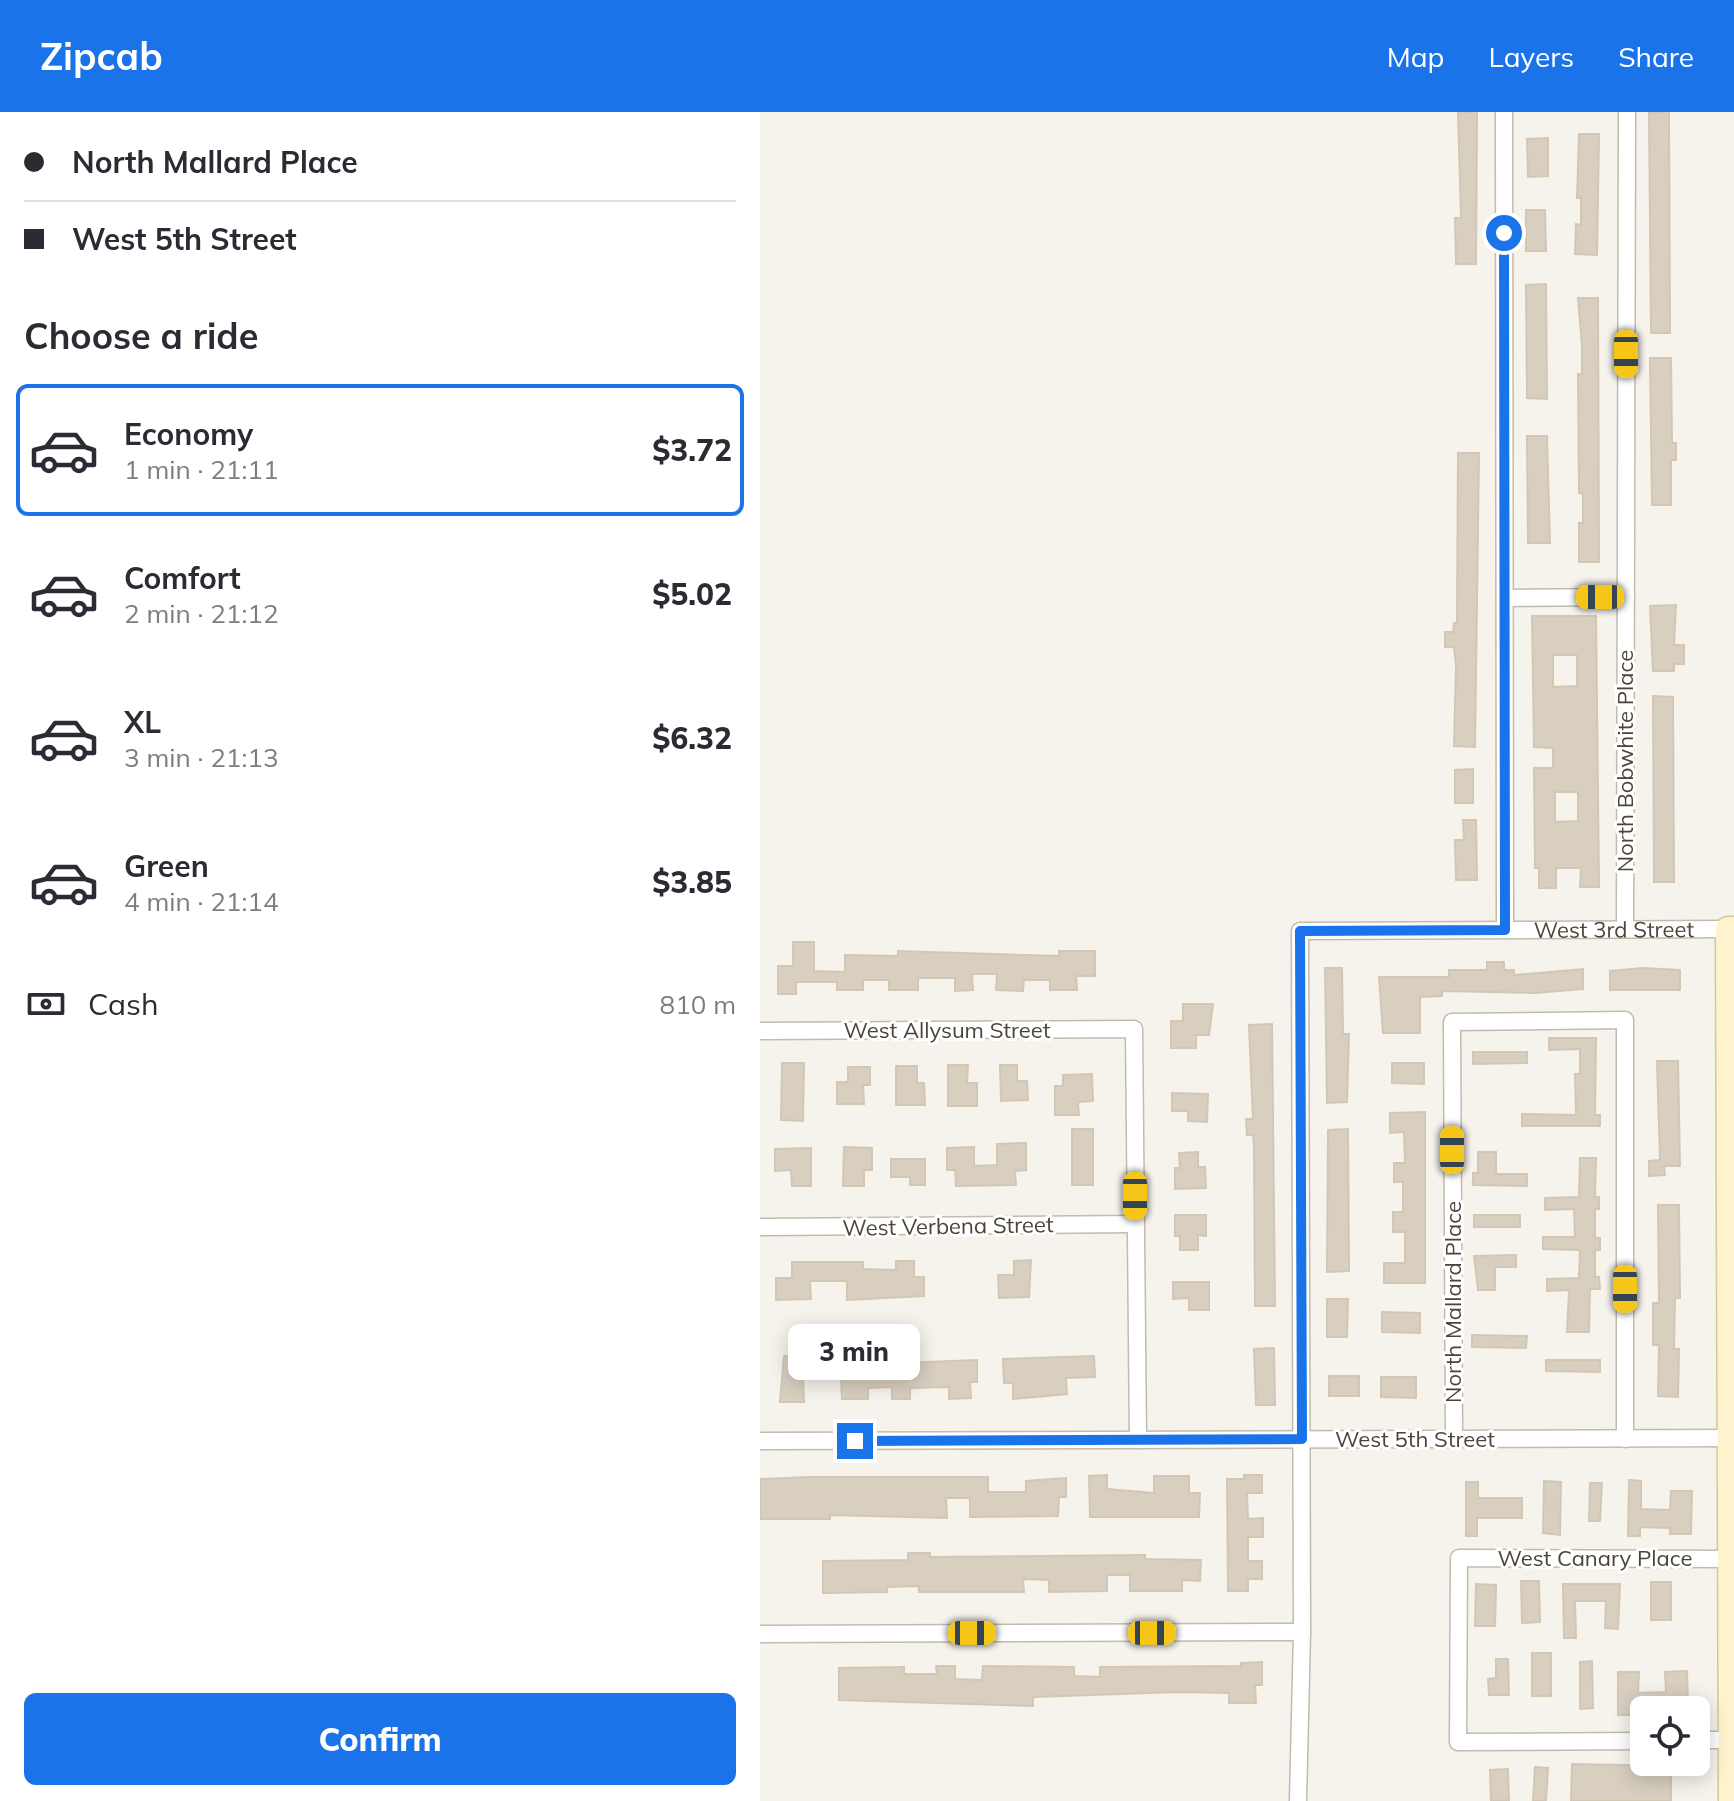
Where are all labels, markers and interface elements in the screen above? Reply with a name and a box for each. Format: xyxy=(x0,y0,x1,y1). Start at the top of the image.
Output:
text: Zipcab xyxy=(40,32,163,80)
text: Map xyxy=(1387,39,1444,74)
text: Layers xyxy=(1488,39,1574,74)
text: Share xyxy=(1618,39,1694,74)
text: North Mallard Place xyxy=(72,143,358,181)
route start xyxy=(1486,215,1522,251)
text: West 5th Street xyxy=(72,220,297,258)
text: Choose a ride xyxy=(24,313,258,358)
car xyxy=(1614,330,1638,378)
icon: car xyxy=(28,414,100,486)
text: Economy xyxy=(124,415,253,453)
text: $3.72 xyxy=(652,431,732,469)
text: 1 min · 21:11 xyxy=(124,453,279,486)
icon: car xyxy=(28,558,100,630)
text: Comfort xyxy=(124,559,241,597)
text: $5.02 xyxy=(652,575,732,613)
car xyxy=(1576,585,1624,609)
text: 2 min · 21:12 xyxy=(124,597,279,630)
street label: North Bobwhite Place xyxy=(1611,650,1639,872)
icon: car xyxy=(28,702,100,774)
text: XL xyxy=(124,703,161,741)
text: $6.32 xyxy=(652,719,732,757)
text: 3 min · 21:13 xyxy=(124,741,279,774)
icon: car xyxy=(28,846,100,918)
text: Green xyxy=(124,847,209,885)
text: $3.85 xyxy=(652,863,732,901)
text: 4 min · 21:14 xyxy=(124,885,279,918)
street label: West 3rd Street xyxy=(1534,915,1694,944)
icon: cash xyxy=(24,982,68,1026)
text: Cash xyxy=(88,985,159,1023)
text: 810 m xyxy=(660,988,736,1021)
street label: West Allysum Street xyxy=(844,1016,1051,1044)
car xyxy=(1440,1126,1464,1174)
car xyxy=(1123,1172,1147,1220)
street label: North Mallard Place xyxy=(1439,1201,1467,1403)
street label: West Verbena Street xyxy=(842,1210,1054,1242)
car xyxy=(1613,1265,1637,1313)
callout: 3 min xyxy=(789,1325,921,1381)
text: 3 min xyxy=(819,1335,889,1368)
route end xyxy=(837,1423,873,1459)
street label: West 5th Street xyxy=(1335,1425,1495,1453)
street label: West Canary Place xyxy=(1498,1544,1692,1572)
car xyxy=(948,1621,996,1645)
car xyxy=(1128,1621,1176,1645)
button: Confirm xyxy=(24,1693,736,1785)
map controls xyxy=(1630,1696,1710,1776)
button: locate xyxy=(1630,1696,1710,1776)

